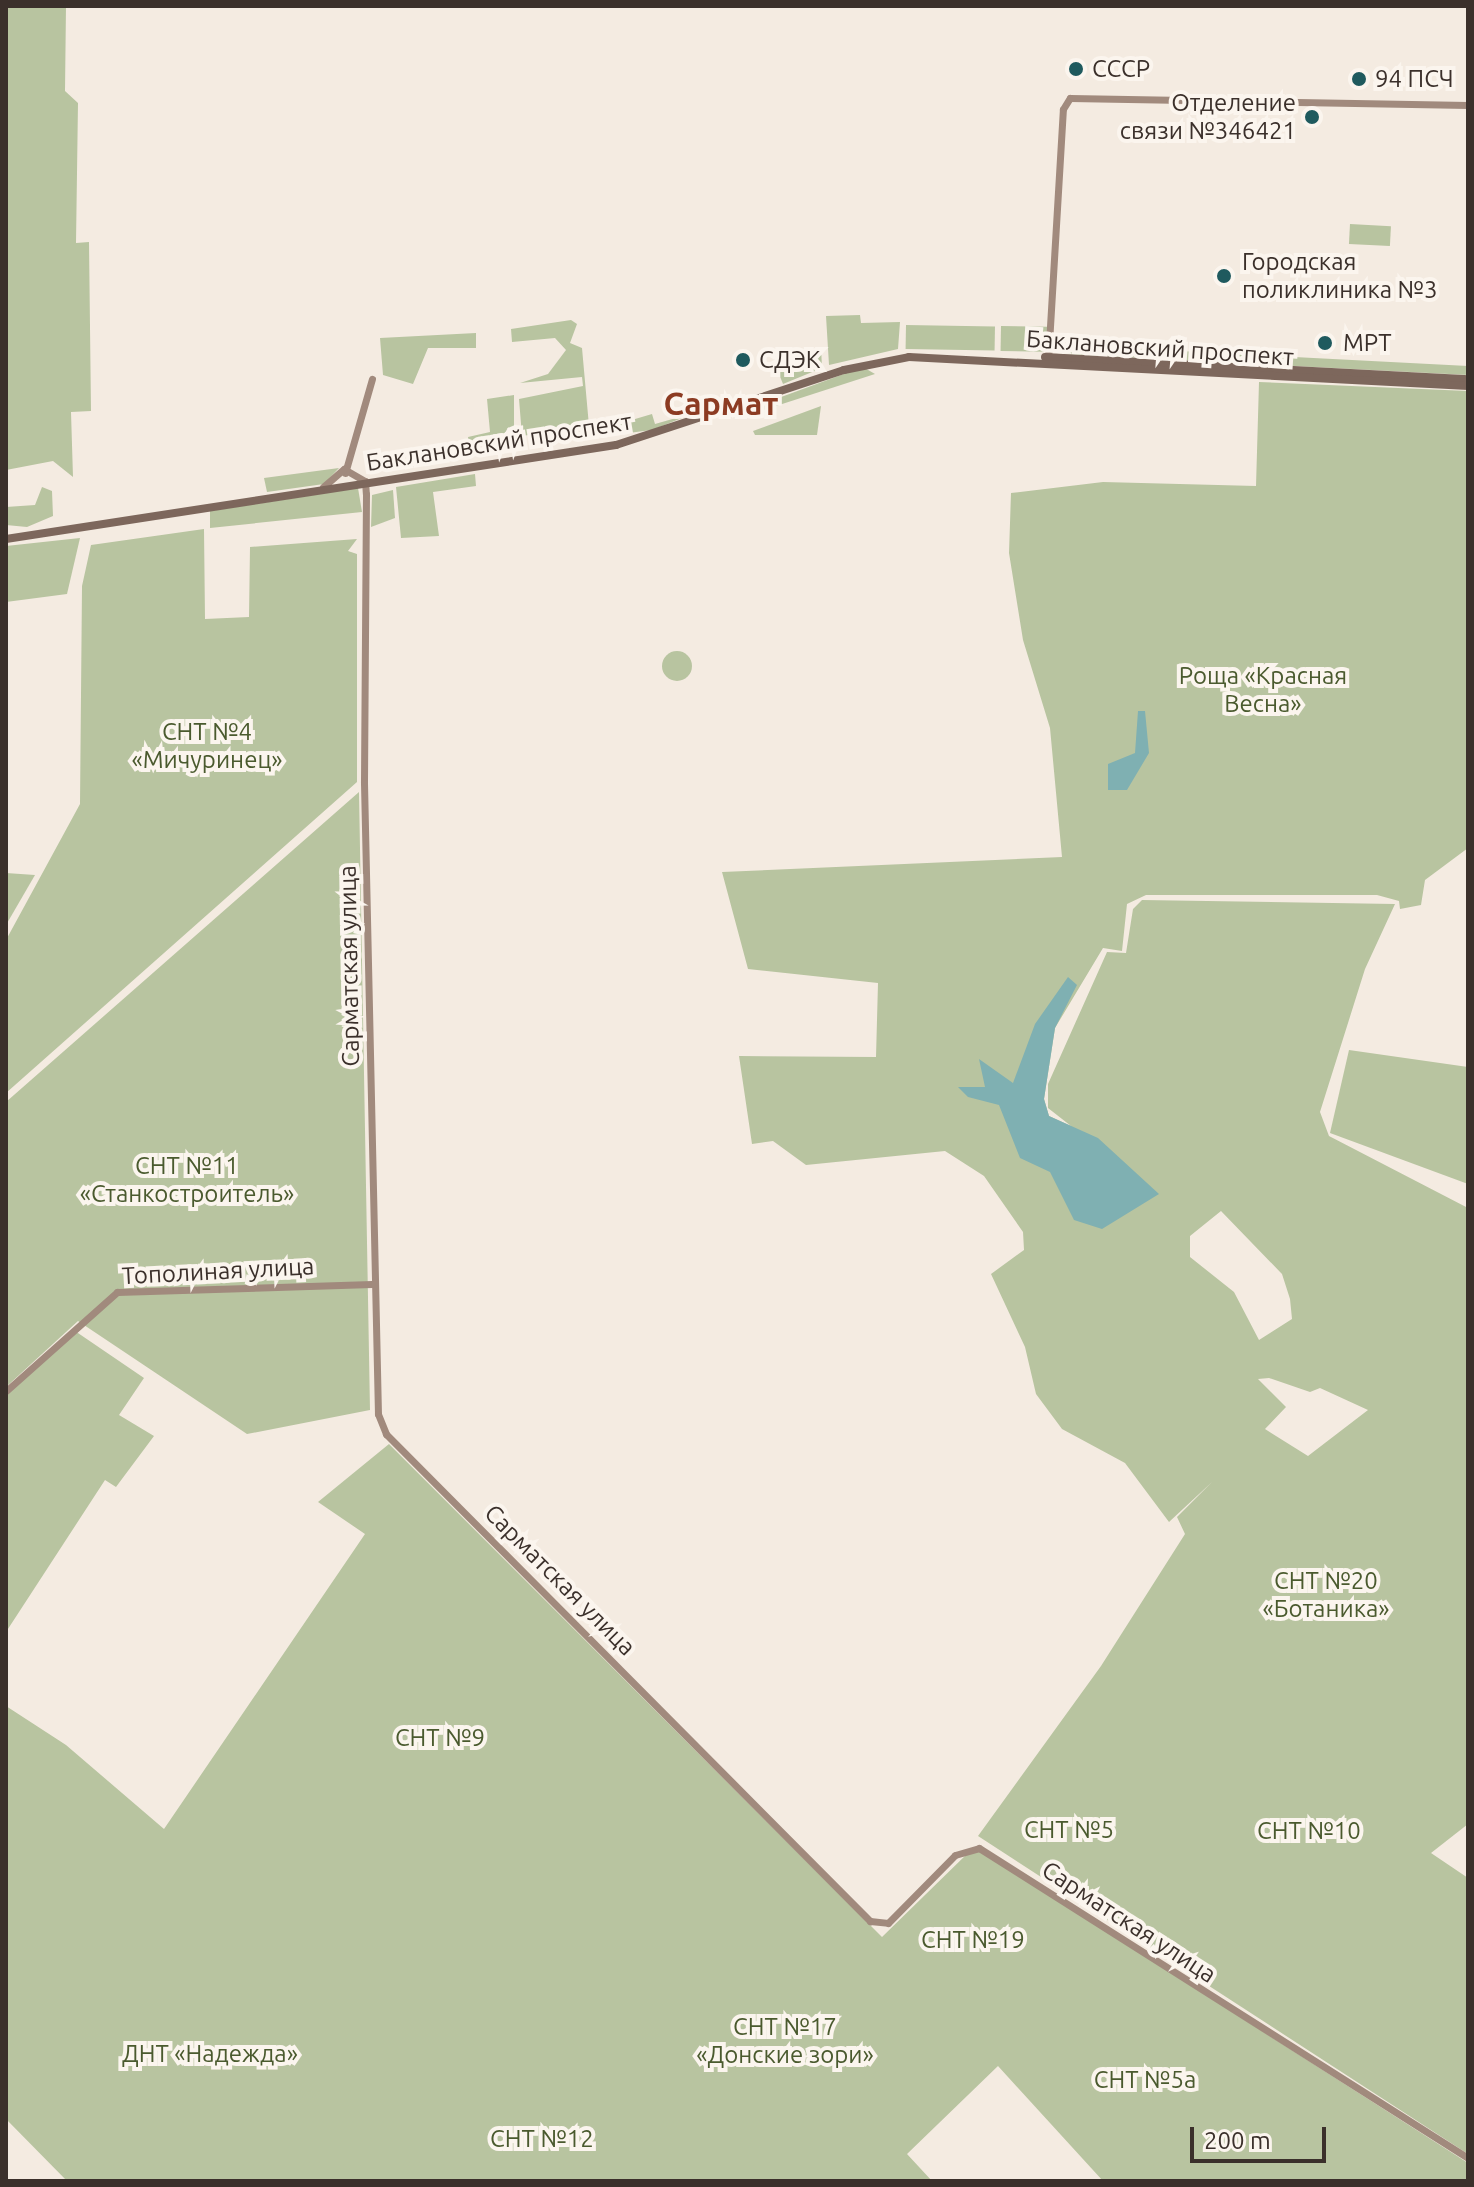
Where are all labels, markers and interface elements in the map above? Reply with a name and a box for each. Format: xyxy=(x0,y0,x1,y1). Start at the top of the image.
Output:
place label: СССР xyxy=(1092,55,1150,83)
marker: СССР xyxy=(1067,60,1085,78)
place label: 94 ПСЧ xyxy=(1375,65,1454,93)
marker: 94 ПСЧ xyxy=(1350,70,1368,88)
place label: Отделение связи №346421 xyxy=(1120,89,1296,145)
marker: Отделение связи №346421 xyxy=(1303,108,1321,126)
place label: Городская поликлиника №3 xyxy=(1242,248,1438,304)
marker: Городская поликлиника №3 xyxy=(1213,265,1235,287)
street label: Баклановский проспект xyxy=(1025,324,1295,372)
place label: МРТ xyxy=(1343,329,1392,357)
marker: МРТ xyxy=(1314,332,1336,354)
place label: СДЭК xyxy=(759,346,820,374)
marker: СДЭК xyxy=(734,351,752,369)
district label: Сармат xyxy=(664,384,778,422)
street label: Баклановский проспект xyxy=(364,407,634,477)
park label: Роща «Красная Весна» xyxy=(1179,662,1347,718)
park label: СНТ №4 «Мичуринец» xyxy=(131,718,283,774)
street label: Сарматская улица xyxy=(333,865,365,1067)
park label: СНТ №11 «Станкостроитель» xyxy=(80,1152,294,1208)
street label: Тополиная улица xyxy=(121,1252,315,1290)
street label: Сарматская улица xyxy=(479,1499,641,1661)
park label: СНТ №20 «Ботаника» xyxy=(1262,1567,1390,1623)
park label: СНТ №9 xyxy=(395,1724,485,1752)
park label: СНТ №5 xyxy=(1024,1816,1114,1844)
park label: СНТ №10 xyxy=(1257,1817,1361,1845)
street label: Сарматская улица xyxy=(1037,1855,1221,1989)
park label: СНТ №19 xyxy=(921,1926,1025,1954)
park label: СНТ №17 «Донские зори» xyxy=(696,2013,874,2069)
park label: ДНТ «Надежда» xyxy=(122,2040,298,2068)
park label: СНТ №5а xyxy=(1094,2066,1196,2094)
scale bar xyxy=(1194,2111,1330,2161)
park label: СНТ №12 xyxy=(490,2125,594,2153)
text: 200 m xyxy=(1204,2127,1271,2154)

